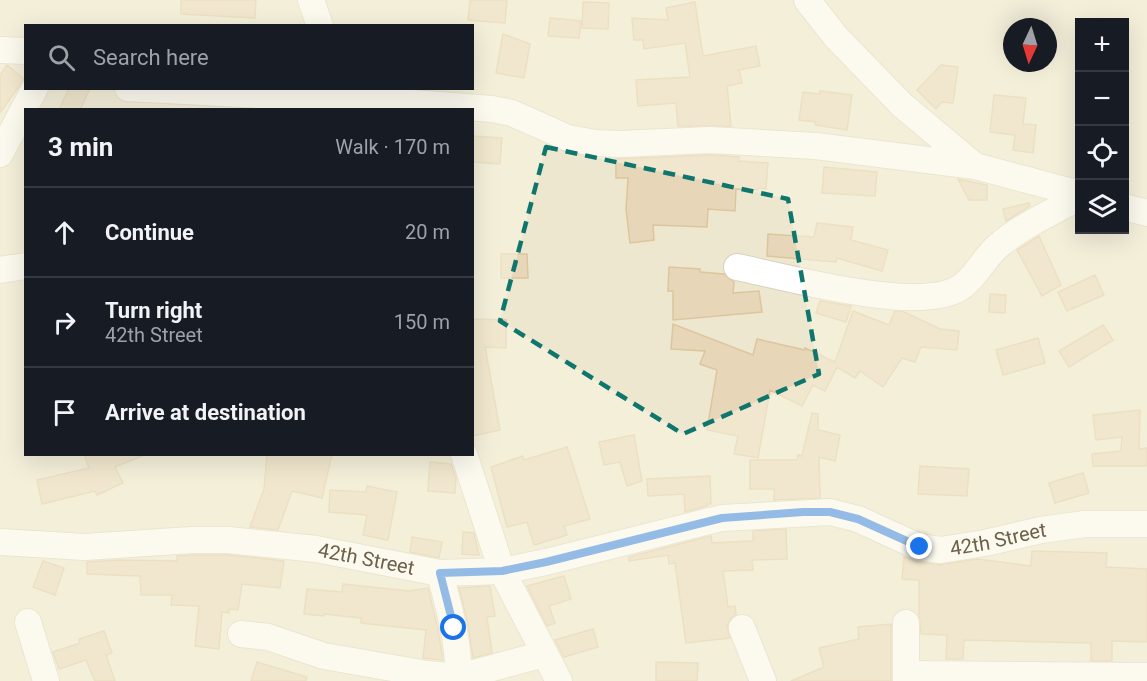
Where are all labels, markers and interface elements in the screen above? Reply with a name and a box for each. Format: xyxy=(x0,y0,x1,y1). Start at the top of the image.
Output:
north arrow xyxy=(1003,18,1057,72)
map controls xyxy=(1075,18,1129,234)
button: + xyxy=(1075,18,1129,72)
search box xyxy=(24,24,474,90)
icon: search xyxy=(45,41,78,74)
text: Search here xyxy=(93,45,209,70)
button: − xyxy=(1075,72,1129,126)
button: locate xyxy=(1075,126,1129,180)
text: 3 min xyxy=(48,132,113,162)
text: Walk · 170 m xyxy=(335,135,450,159)
button: layers xyxy=(1075,180,1129,234)
icon: ahead xyxy=(48,216,81,249)
text: Continue xyxy=(105,220,194,245)
text: 20 m xyxy=(405,220,450,244)
text: Turn right xyxy=(105,298,202,323)
icon: right xyxy=(48,306,81,339)
text: 150 m xyxy=(394,310,450,334)
text: 42th Street xyxy=(105,323,203,347)
icon: arrive xyxy=(48,396,81,429)
text: Arrive at destination xyxy=(105,400,306,425)
street label: 42th Street xyxy=(948,517,1048,560)
route end xyxy=(906,533,932,559)
street label: 42th Street xyxy=(316,538,417,580)
route start xyxy=(440,614,466,640)

